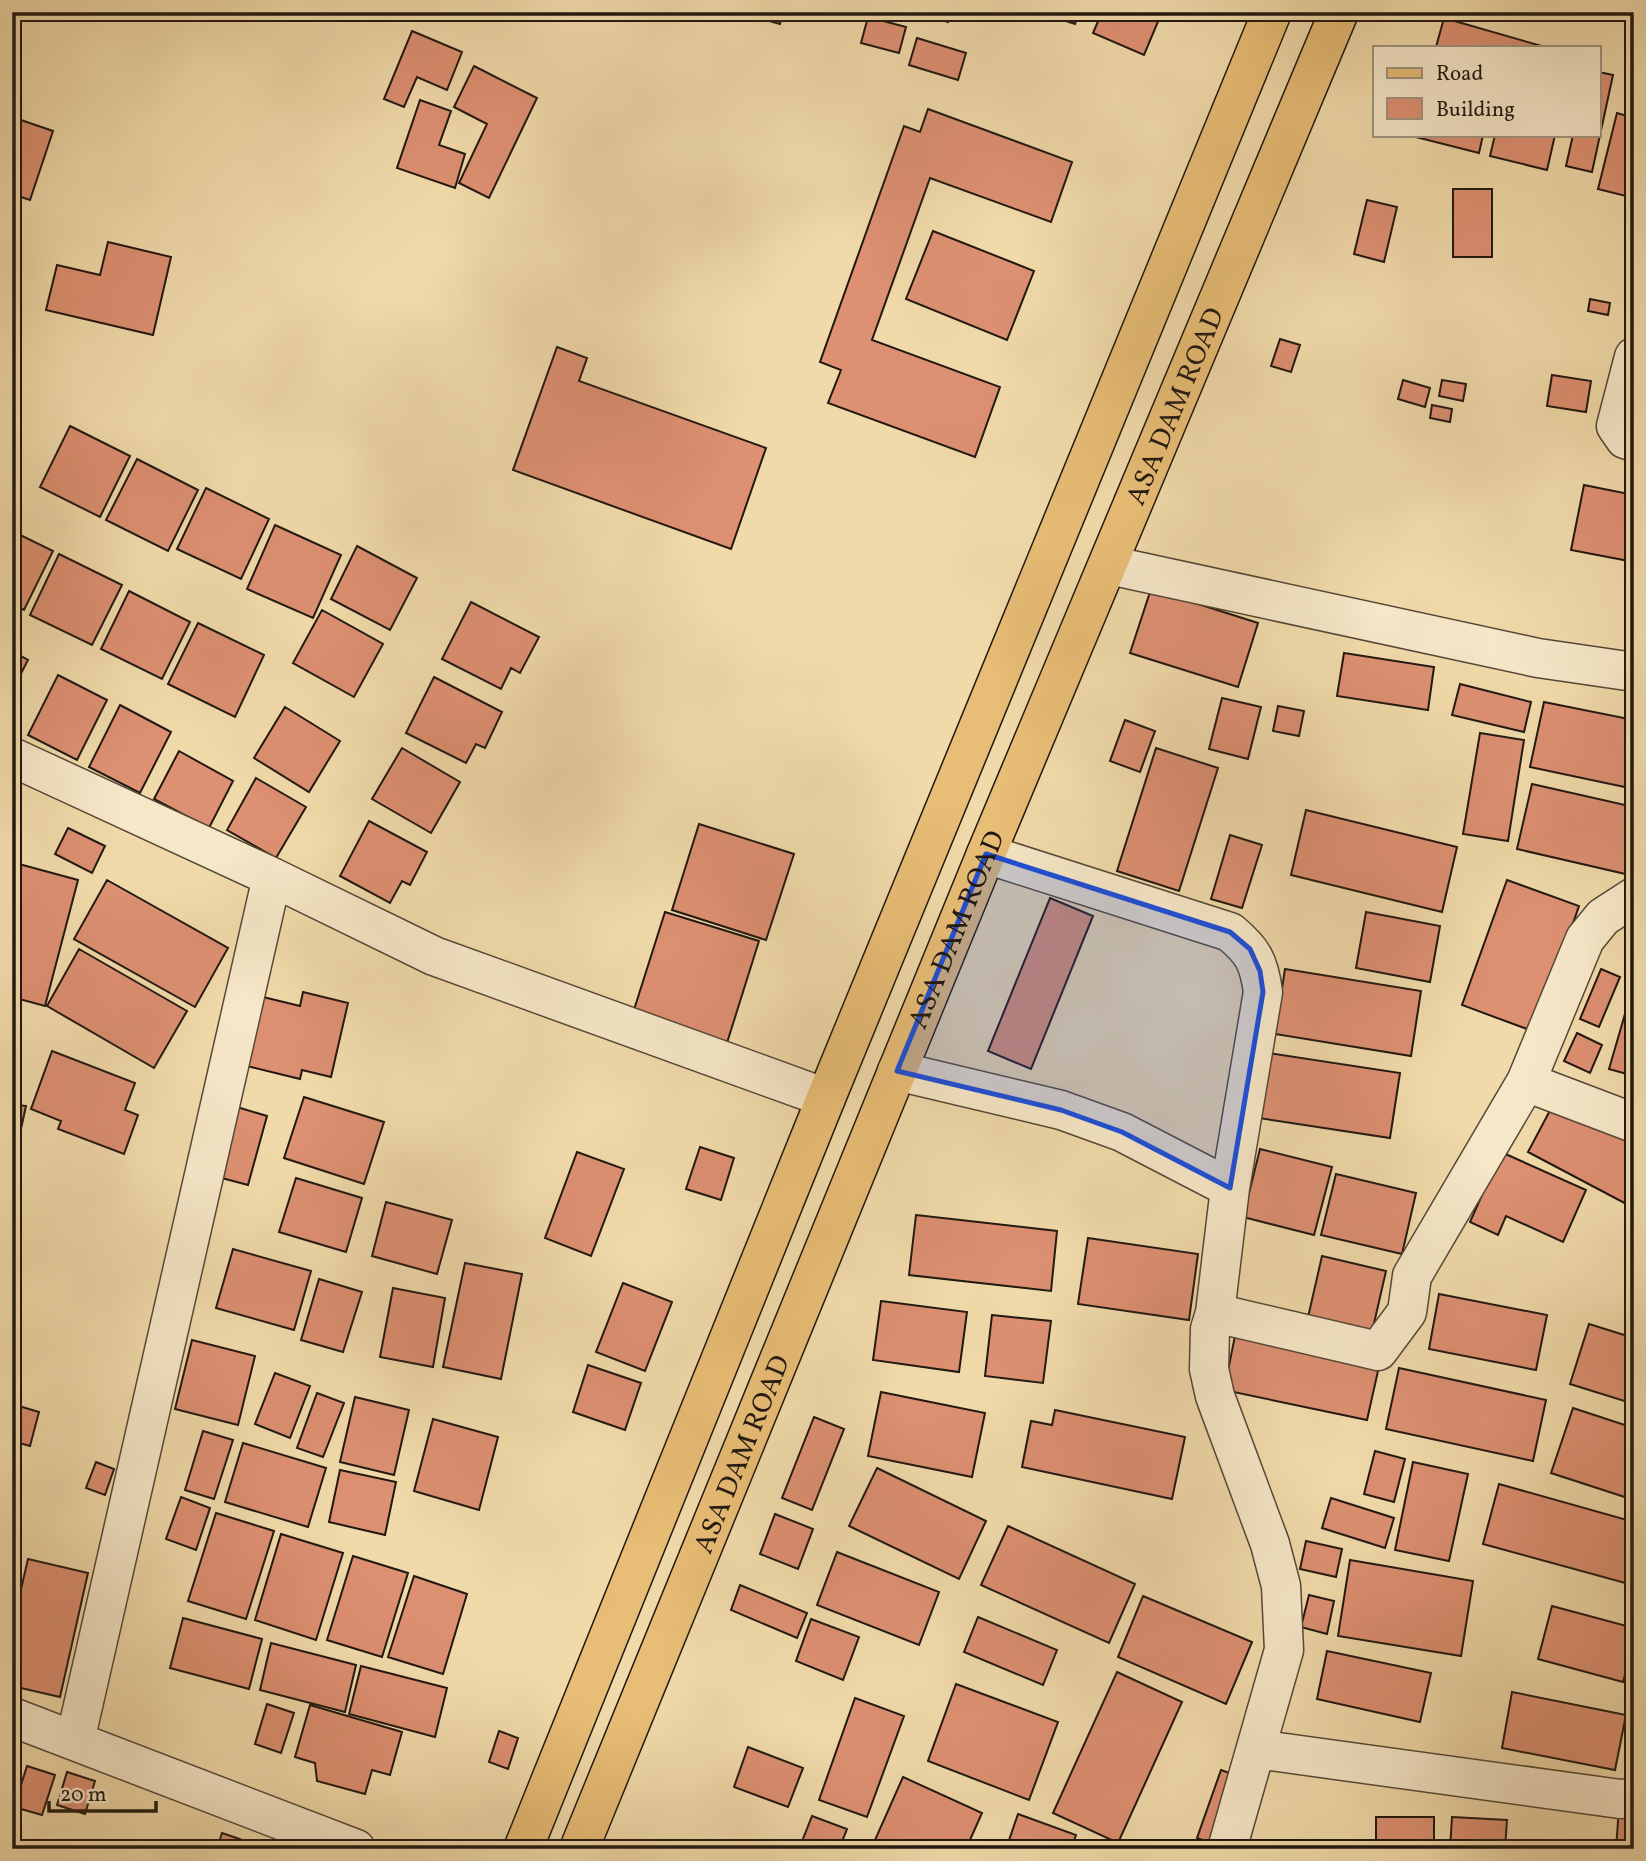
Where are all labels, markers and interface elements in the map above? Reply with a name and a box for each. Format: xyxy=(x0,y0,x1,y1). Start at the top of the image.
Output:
legend xyxy=(1373,46,1600,136)
text: Road xyxy=(1436,60,1483,89)
text: Building xyxy=(1436,96,1515,125)
street label: ASA DAM ROAD xyxy=(1117,302,1235,512)
street label: ASA DAM ROAD xyxy=(900,825,1016,1035)
street label: ASA DAM ROAD xyxy=(685,1350,801,1560)
scale bar xyxy=(49,1770,156,1814)
text: 20 m xyxy=(60,1781,106,1810)

